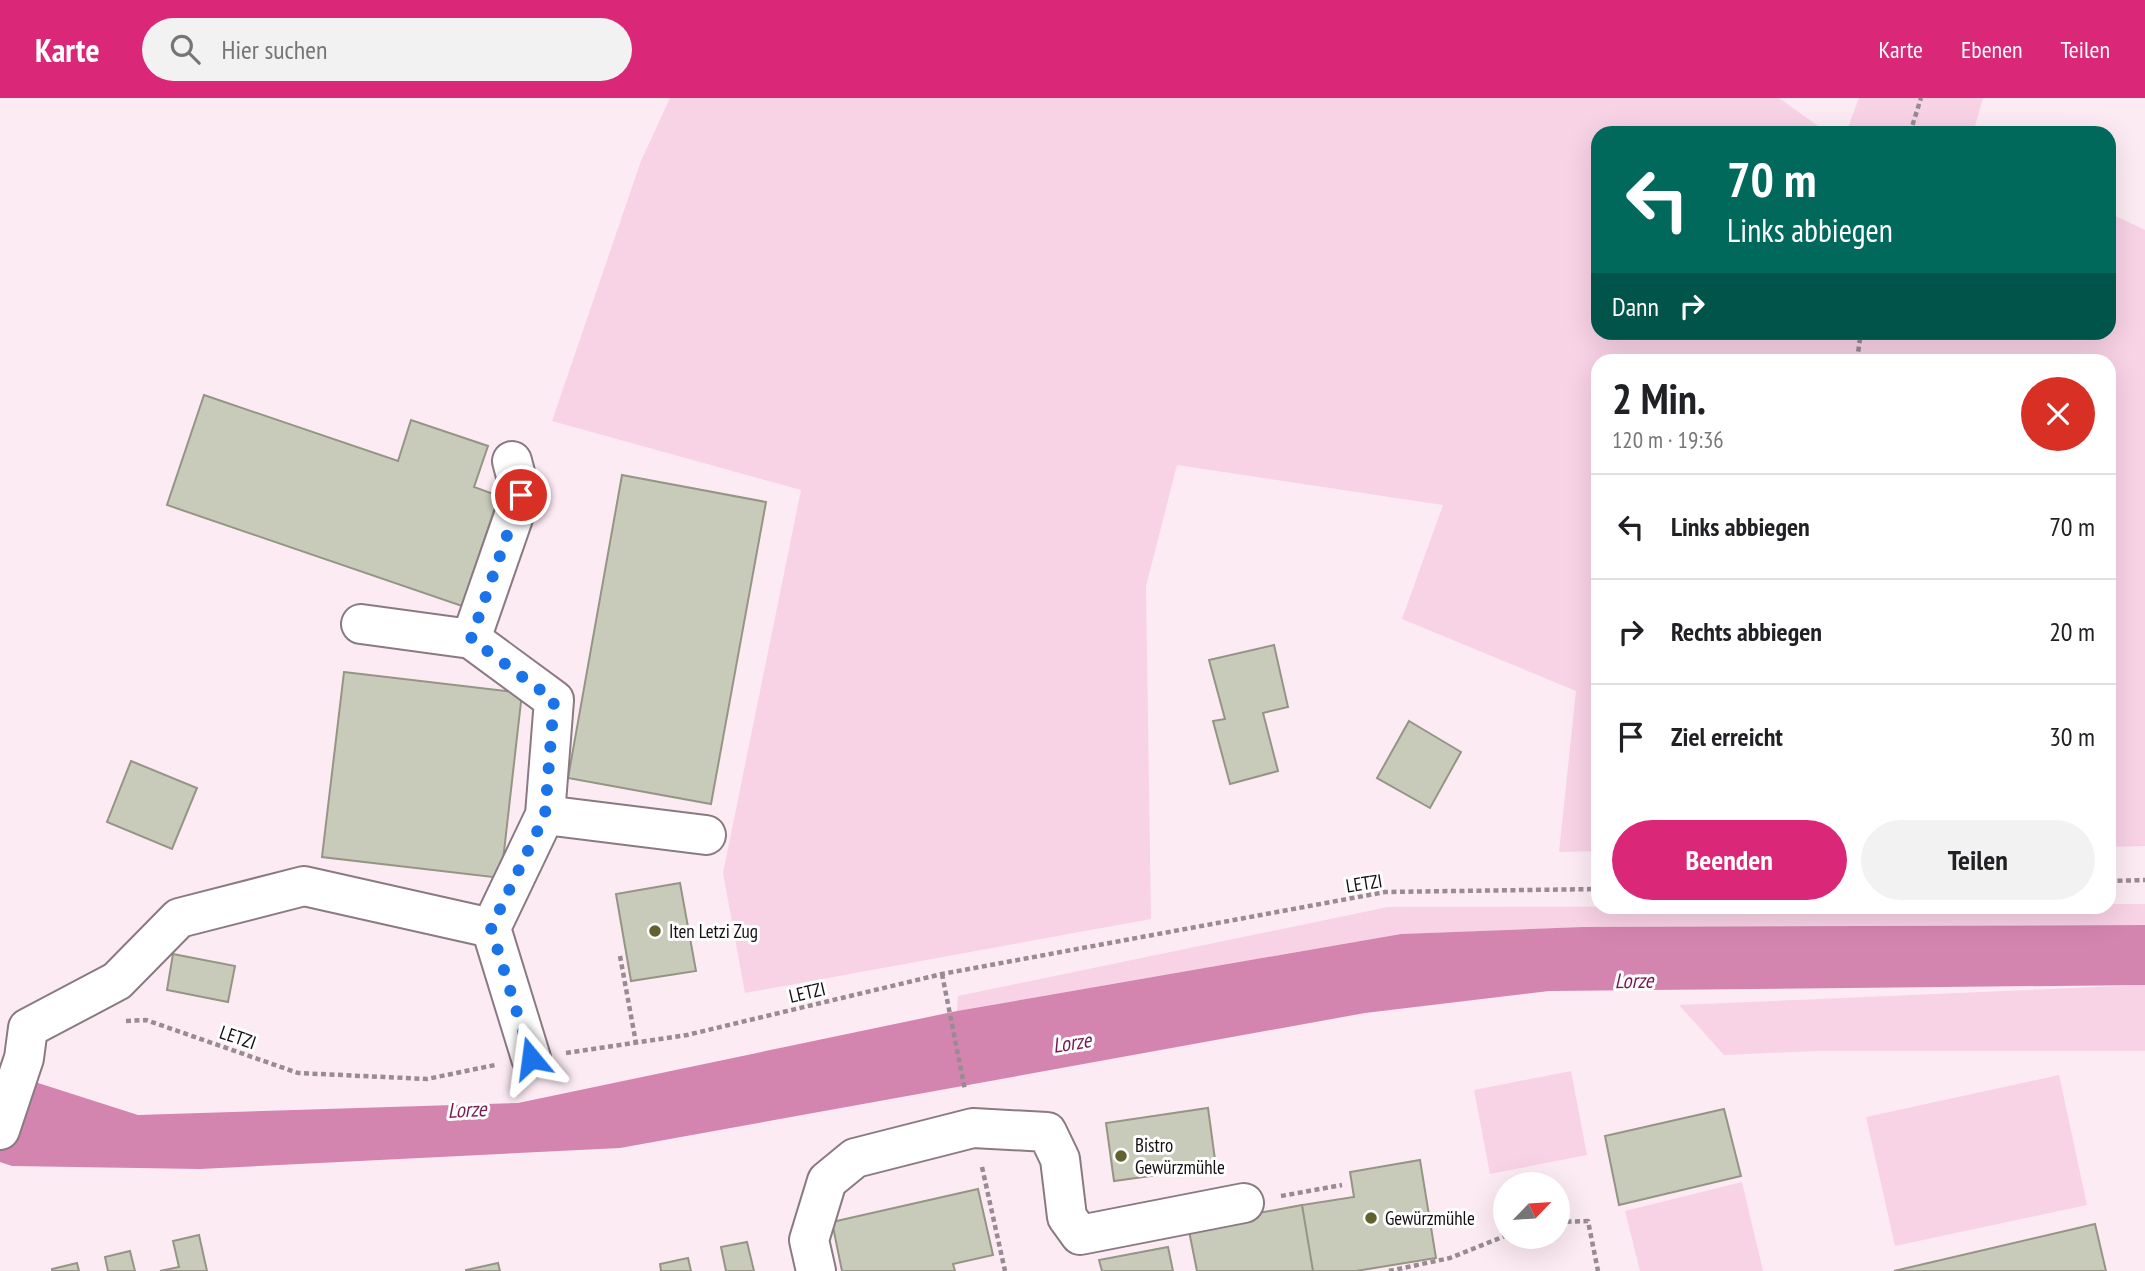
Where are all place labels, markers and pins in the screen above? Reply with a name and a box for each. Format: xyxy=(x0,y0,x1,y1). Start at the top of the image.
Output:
pin xyxy=(491,465,551,525)
place label: Iten Letzi Zug xyxy=(669,919,758,943)
marker: Iten Letzi Zug xyxy=(647,923,663,939)
place label: Bistro Gewürzmühle xyxy=(1135,1133,1225,1179)
marker: Bistro Gewürzmühle xyxy=(1113,1148,1129,1164)
place label: Gewürzmühle xyxy=(1385,1206,1475,1230)
marker: Gewürzmühle xyxy=(1363,1210,1379,1226)

